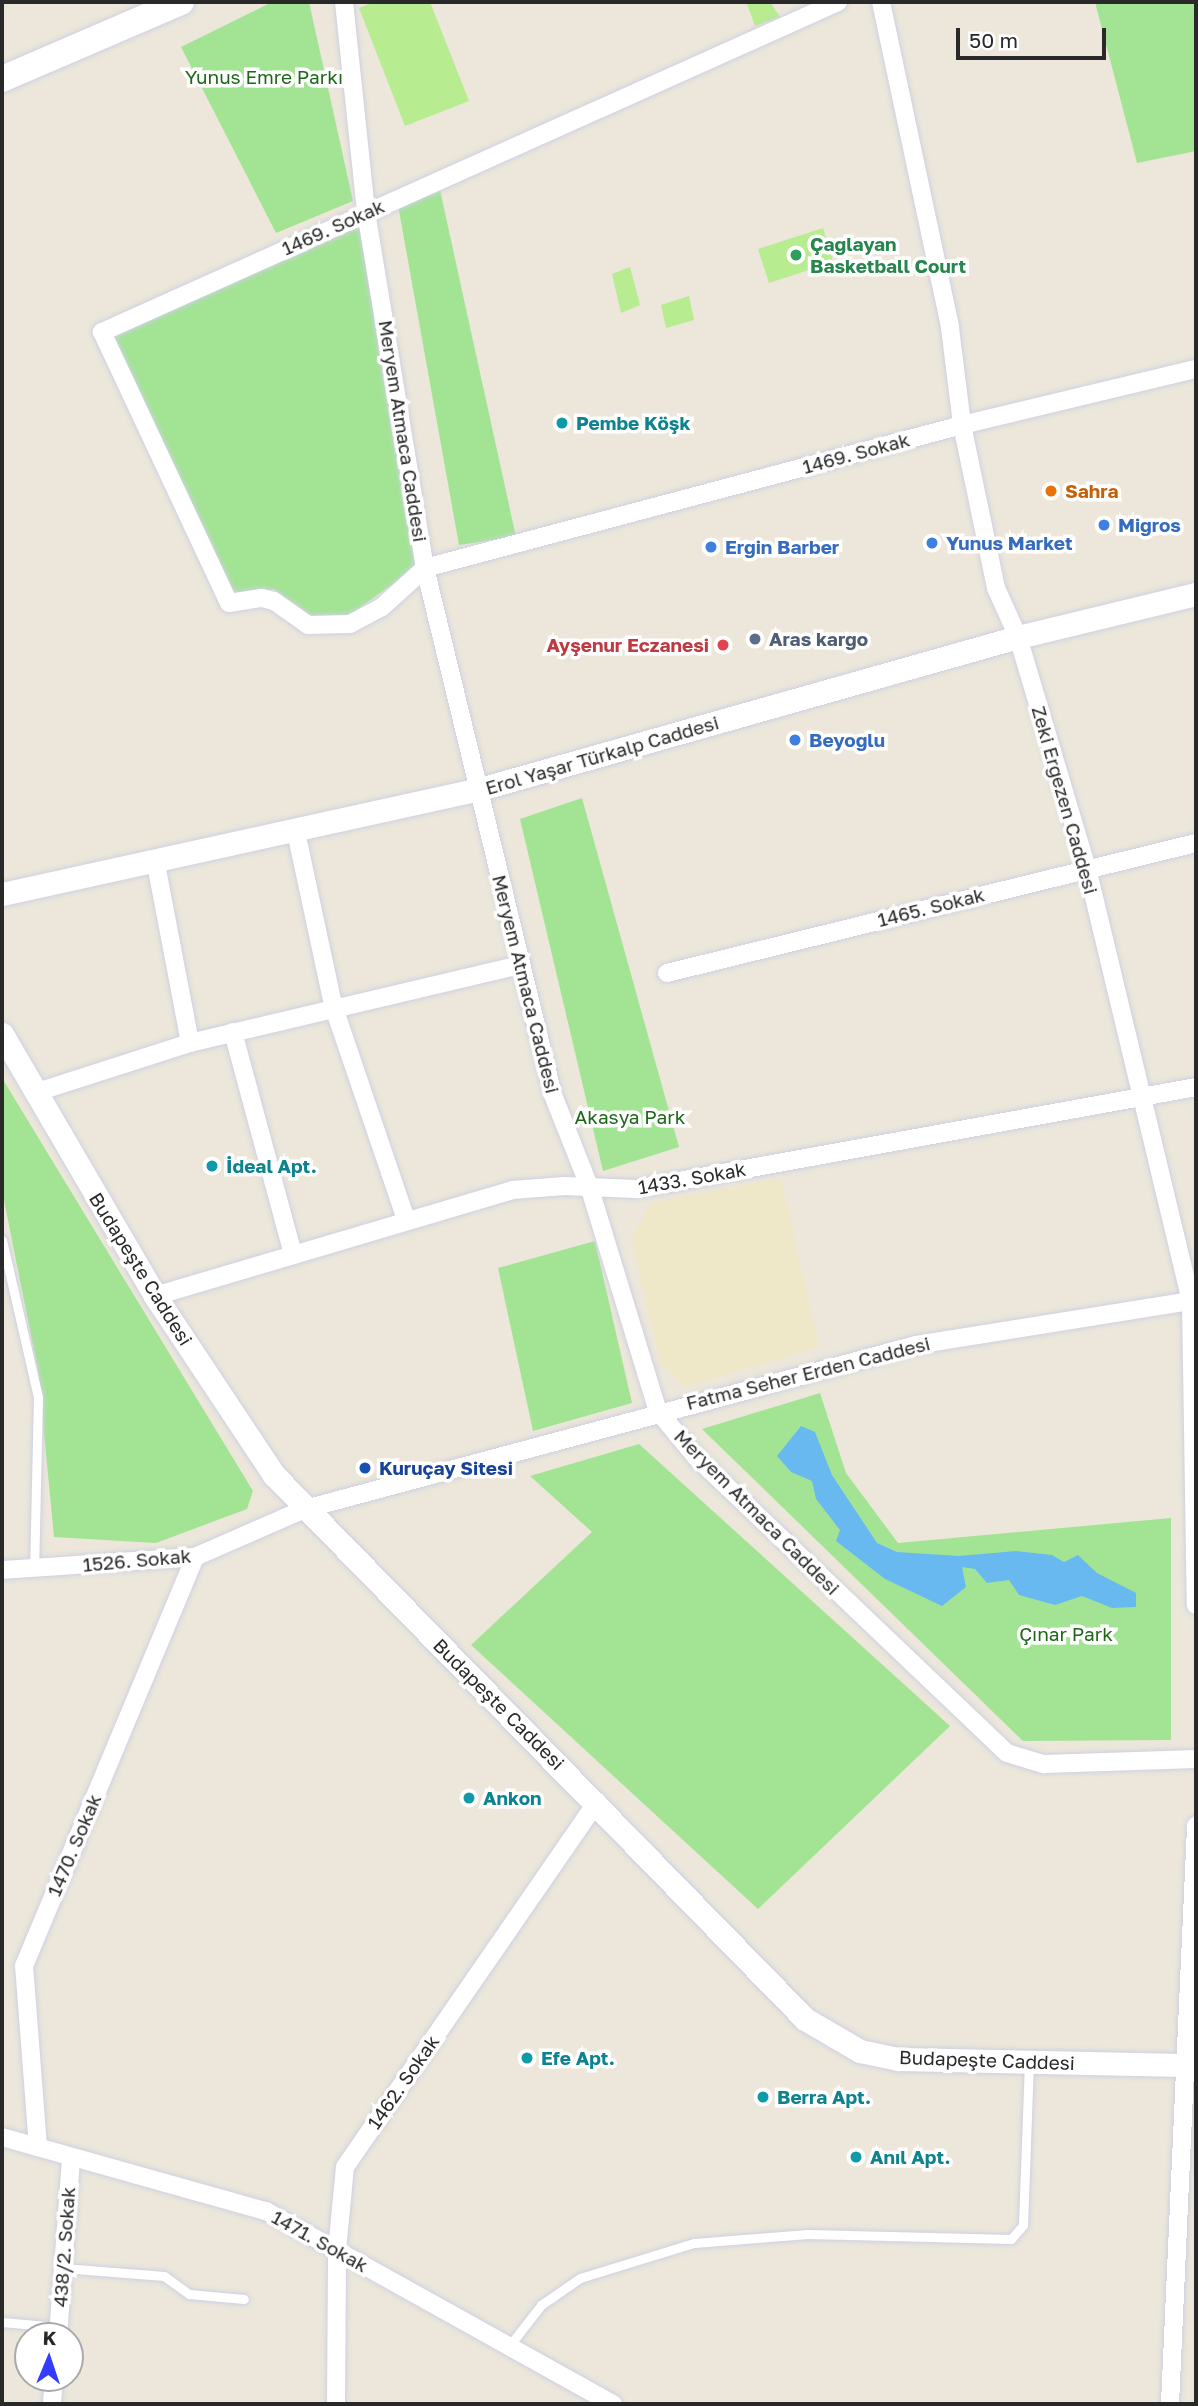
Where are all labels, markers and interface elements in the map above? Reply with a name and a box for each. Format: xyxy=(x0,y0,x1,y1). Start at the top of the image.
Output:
scale bar xyxy=(960,14,1110,58)
text: 50 m xyxy=(969,27,1018,53)
park label: Yunus Emre Parkı xyxy=(185,66,343,88)
street label: 1469. Sokak xyxy=(278,194,388,260)
place label: Çağlayan Basketball Court xyxy=(810,233,966,277)
marker: Çağlayan Basketball Court xyxy=(788,247,804,263)
street label: Meryem Atmaca Caddesi xyxy=(374,318,432,544)
place label: Pembe Köşk xyxy=(576,412,690,434)
marker: Pembe Köşk xyxy=(554,415,570,431)
street label: 1469. Sokak xyxy=(800,428,912,478)
place label: Sahra xyxy=(1065,480,1118,502)
marker: Sahra xyxy=(1043,483,1059,499)
place label: Migros xyxy=(1118,514,1181,536)
marker: Migros xyxy=(1096,517,1112,533)
place label: Yunus Market xyxy=(946,532,1073,554)
marker: Yunus Market xyxy=(924,535,940,551)
place label: Ergin Barber xyxy=(725,536,839,558)
marker: Ergin Barber xyxy=(703,539,719,555)
place label: Aras kargo xyxy=(769,628,868,650)
marker: Aras kargo xyxy=(747,631,763,647)
place label: Ayşenur Eczanesi xyxy=(546,634,709,656)
marker: Ayşenur Eczanesi xyxy=(715,637,731,653)
street label: Zeki Ergezen Caddesi xyxy=(1027,703,1103,897)
street label: Erol Yaşar Türkalp Caddesi xyxy=(483,711,721,799)
place label: Beyoğlu xyxy=(809,729,885,751)
marker: Beyoğlu xyxy=(787,732,803,748)
street label: Meryem Atmaca Caddesi xyxy=(488,872,564,1096)
street label: 1465. Sokak xyxy=(875,883,987,931)
park label: Akasya Park xyxy=(575,1106,685,1128)
place label: İdeal Apt. xyxy=(226,1155,317,1177)
street label: 1433. Sokak xyxy=(636,1157,748,1199)
marker: İdeal Apt. xyxy=(204,1158,220,1174)
street label: Budapeşte Caddesi xyxy=(85,1188,197,1350)
street label: Fatma Seher Erden Caddesi xyxy=(684,1332,932,1414)
street label: Meryem Atmaca Caddesi xyxy=(670,1425,844,1599)
place label: Kuruçay Sitesi xyxy=(379,1457,513,1479)
marker: Kuruçay Sitesi xyxy=(357,1460,373,1476)
street label: 1526. Sokak xyxy=(82,1544,192,1576)
park label: Çınar Park xyxy=(1019,1623,1113,1645)
street label: Budapeşte Caddesi xyxy=(429,1634,569,1774)
place label: Ankon xyxy=(483,1787,542,1809)
marker: Ankon xyxy=(461,1790,477,1806)
street label: 1470. Sokak xyxy=(42,1791,106,1899)
street label: 1462. Sokak xyxy=(362,2031,444,2133)
street label: Budapeşte Caddesi xyxy=(899,2046,1075,2074)
place label: Efe Apt. xyxy=(541,2047,615,2069)
marker: Efe Apt. xyxy=(519,2050,535,2066)
place label: Berra Apt. xyxy=(777,2086,871,2108)
marker: Berra Apt. xyxy=(755,2089,771,2105)
place label: Anıl Apt. xyxy=(870,2146,951,2168)
marker: Anıl Apt. xyxy=(848,2149,864,2165)
street label: 438/2. Sokak xyxy=(48,2186,80,2308)
street label: 1471. Sokak xyxy=(268,2205,372,2277)
north arrow xyxy=(14,2322,84,2392)
text: K xyxy=(42,2326,57,2349)

